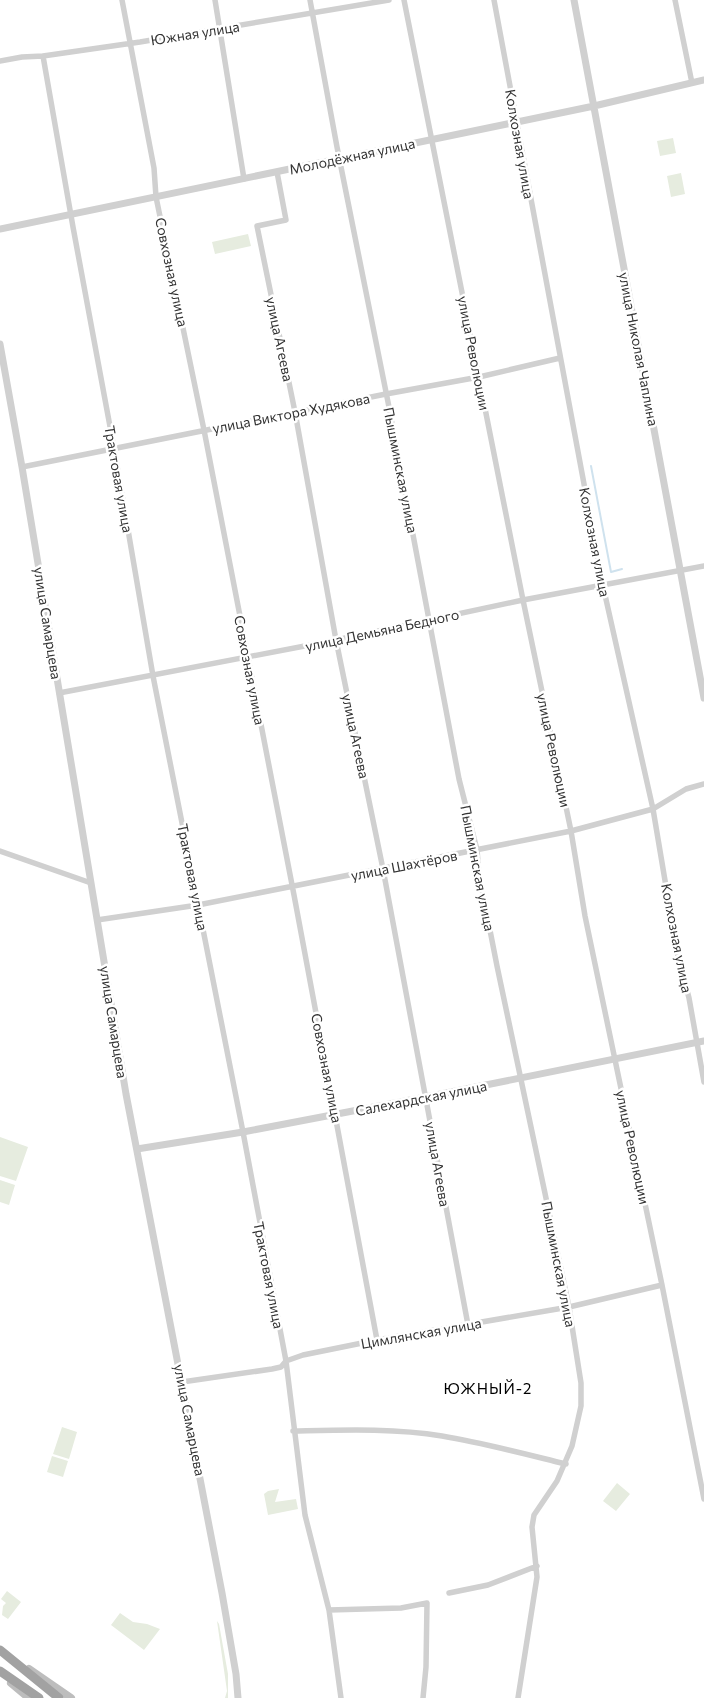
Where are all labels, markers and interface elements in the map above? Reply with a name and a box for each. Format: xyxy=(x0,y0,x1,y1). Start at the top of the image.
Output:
street label: Южная улица xyxy=(149,18,241,48)
street label: Колхозная улица xyxy=(502,88,538,200)
street label: Молодёжная улица xyxy=(288,134,416,178)
street label: Совхозная улица xyxy=(152,216,192,328)
street label: улица Николая Чаплина xyxy=(616,271,662,427)
street label: улица Революции xyxy=(455,294,493,412)
street label: улица Агеева xyxy=(263,295,297,383)
street label: улица Виктора Худякова xyxy=(211,389,371,437)
street label: Пышминская улица xyxy=(380,405,422,535)
street label: Трактовая улица xyxy=(101,424,137,534)
street label: Колхозная улица xyxy=(576,486,614,598)
street label: улица Самарцева xyxy=(31,566,65,680)
street label: улица Демьяна Бедного xyxy=(304,605,460,655)
street label: Совхозная улица xyxy=(231,614,269,726)
street label: улица Революции xyxy=(534,691,574,809)
street label: улица Агеева xyxy=(339,692,373,780)
street label: Пышминская улица xyxy=(457,803,499,933)
street label: Трактовая улица xyxy=(174,822,212,932)
street label: улица Шахтёров xyxy=(349,846,459,884)
street label: Колхозная улица xyxy=(658,882,696,994)
street label: улица Самарцева xyxy=(97,965,131,1079)
street label: Совхозная улица xyxy=(308,1012,346,1124)
street label: Салехардская улица xyxy=(354,1077,488,1119)
street label: улица Революции xyxy=(613,1088,653,1206)
street label: улица Агеева xyxy=(422,1120,454,1208)
street label: Пышминская улица xyxy=(538,1199,580,1329)
street label: Трактовая улица xyxy=(250,1220,288,1330)
street label: Цимлянская улица xyxy=(359,1314,483,1352)
street label: улица Самарцева xyxy=(171,1363,209,1477)
district label: ЮЖНЫЙ-2 xyxy=(444,1379,532,1397)

